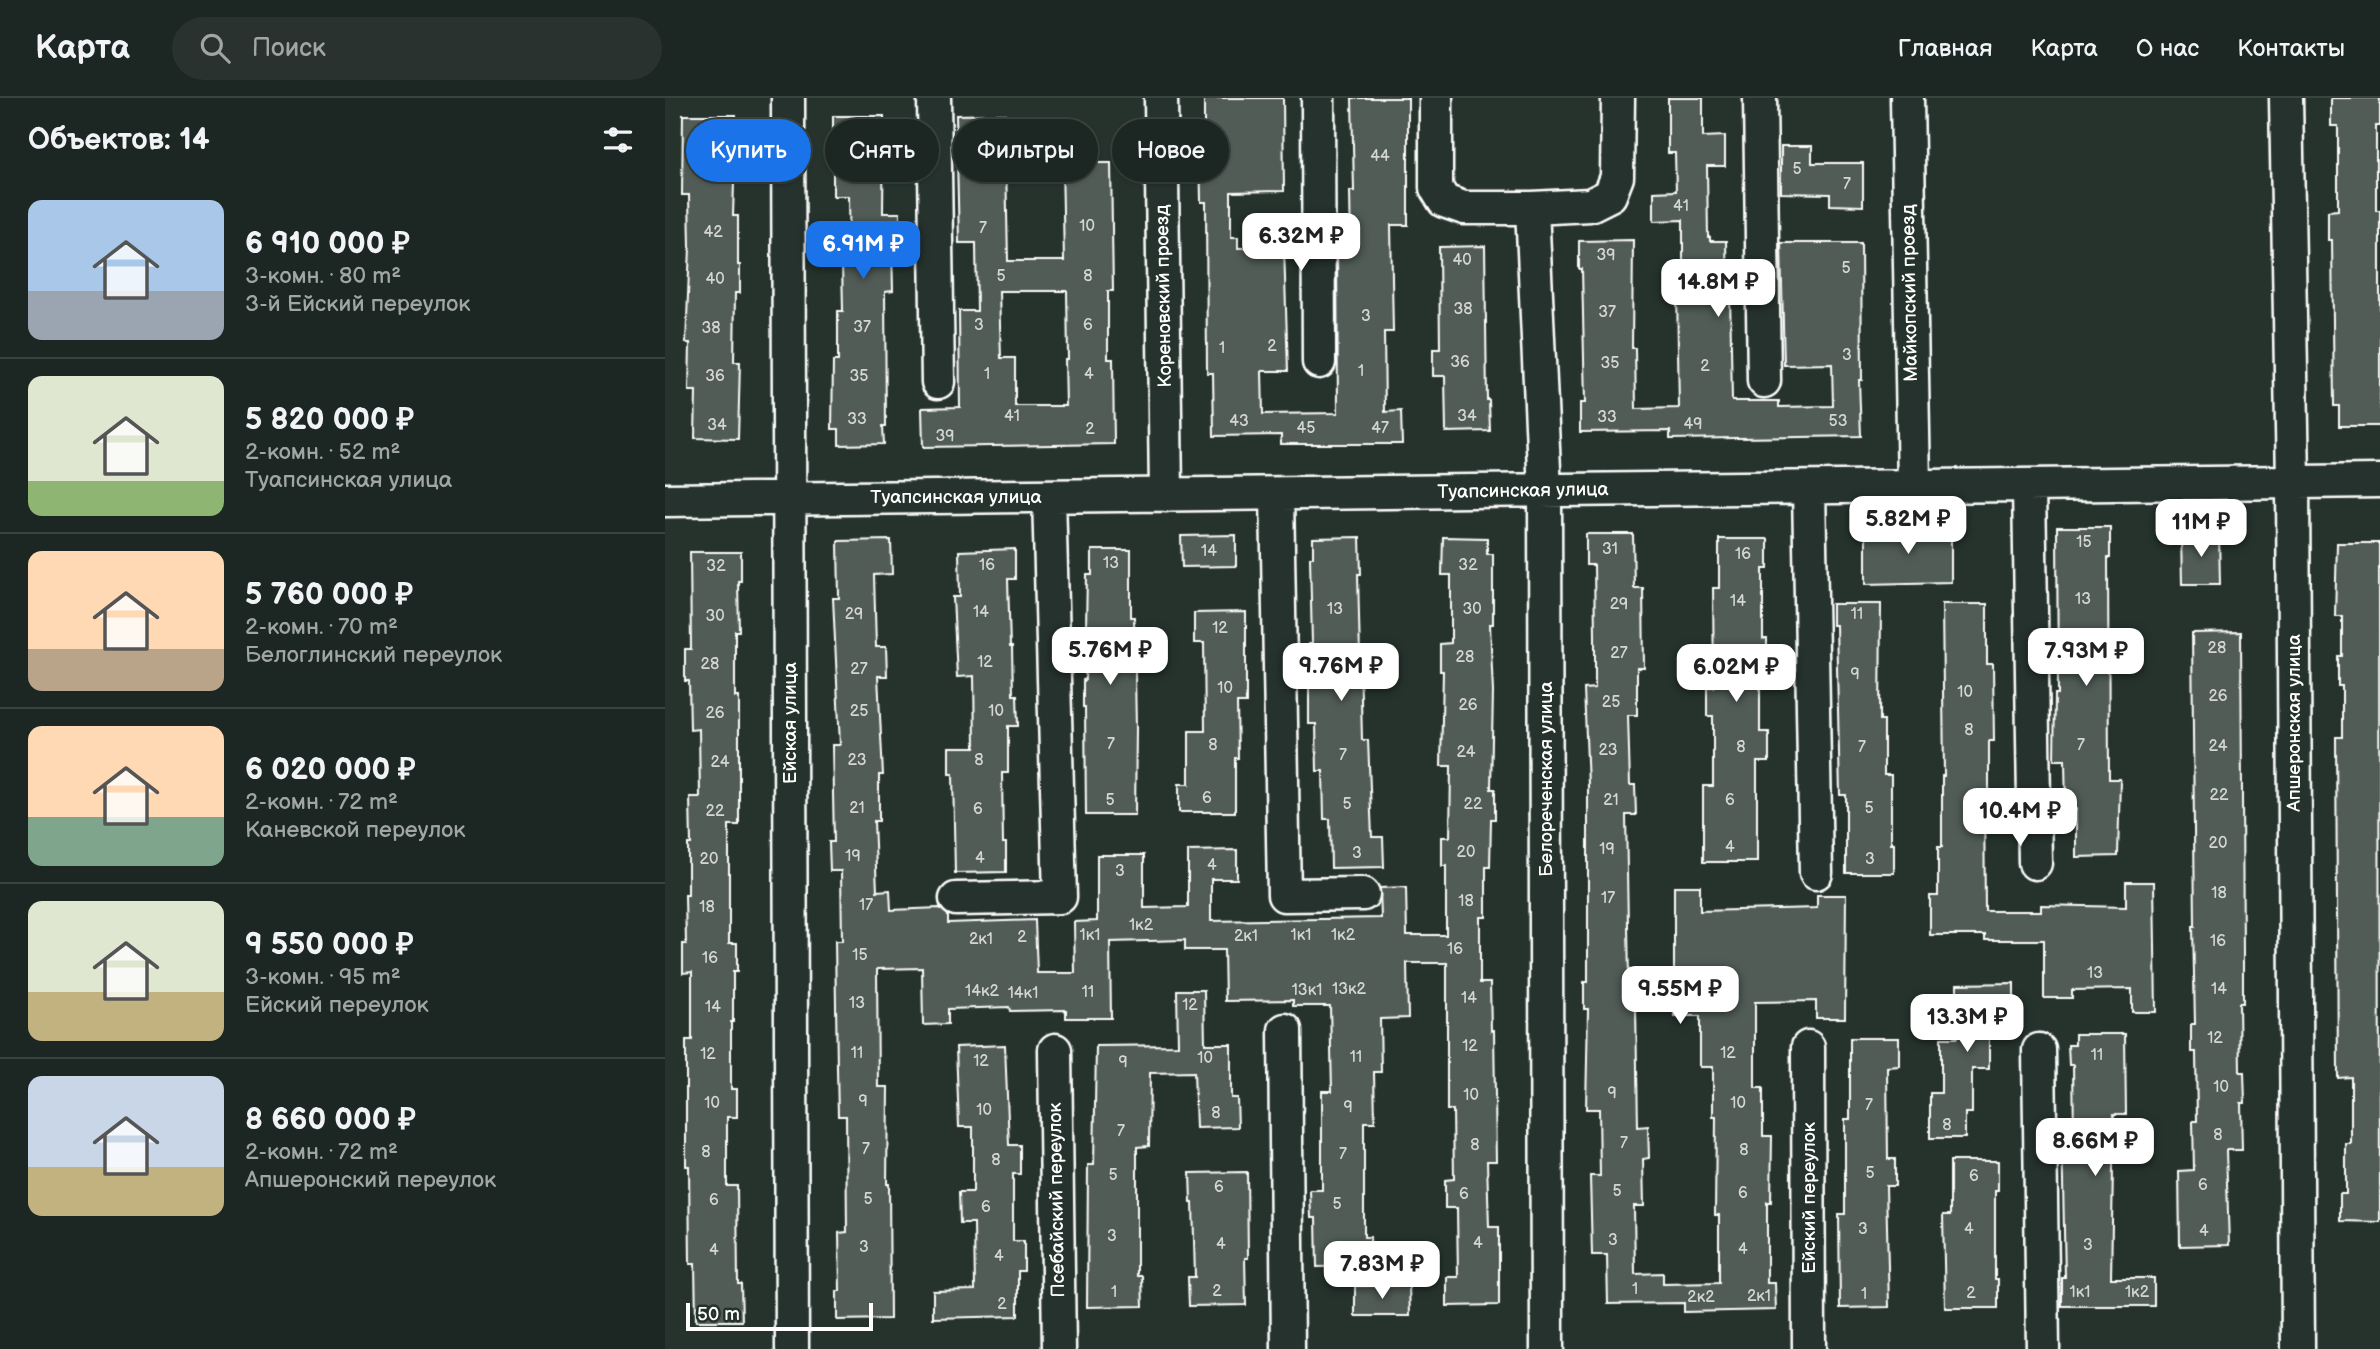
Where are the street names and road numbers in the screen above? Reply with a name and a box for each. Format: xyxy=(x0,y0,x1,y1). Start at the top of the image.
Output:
street label: Кореновский проезд xyxy=(1151,204,1177,388)
street label: Майкопский проезд xyxy=(1897,204,1923,382)
street label: Туапсинская улица xyxy=(1437,478,1609,504)
street label: Туапсинская улица xyxy=(870,486,1042,509)
street label: Апшеронская улица xyxy=(2283,634,2306,813)
street label: Ейская улица xyxy=(779,662,802,784)
street label: Белореченская улица xyxy=(1535,681,1558,877)
street label: Псебайский переулок xyxy=(1044,1102,1070,1298)
street label: Ейский переулок xyxy=(1798,1122,1821,1274)

